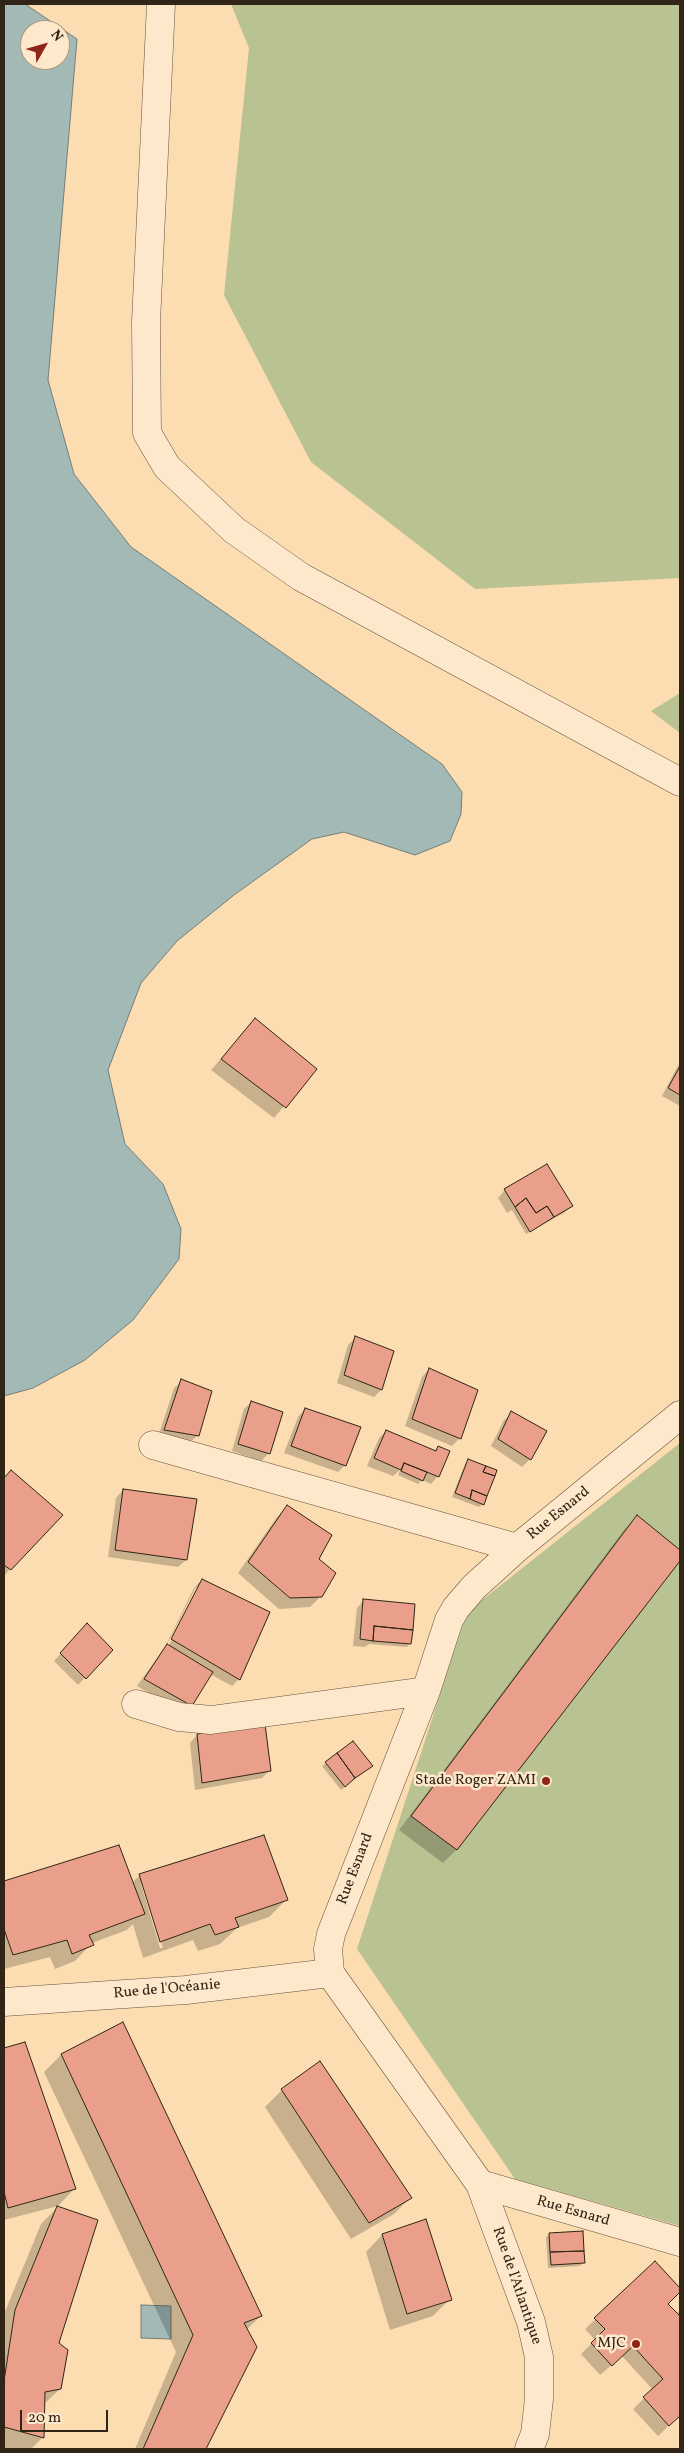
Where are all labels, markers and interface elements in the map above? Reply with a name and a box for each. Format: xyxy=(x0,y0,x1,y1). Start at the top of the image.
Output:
north arrow xyxy=(20,20,70,70)
text: N xyxy=(46,26,67,46)
street label: Rue Esnard xyxy=(524,1483,594,1545)
place label: Stade Roger ZAMI xyxy=(415,1772,536,1790)
marker: Stade Roger ZAMI xyxy=(540,1775,552,1787)
street label: Rue Esnard xyxy=(334,1831,378,1907)
street label: Rue de l'Océanie xyxy=(113,1976,221,2004)
street label: Rue Esnard xyxy=(534,2193,612,2231)
street label: Rue de l'Atlantique xyxy=(487,2225,545,2347)
place label: MJC xyxy=(597,2335,626,2353)
marker: MJC xyxy=(630,2338,642,2350)
scale bar xyxy=(22,2400,110,2432)
text: 20 m xyxy=(28,2408,61,2429)

